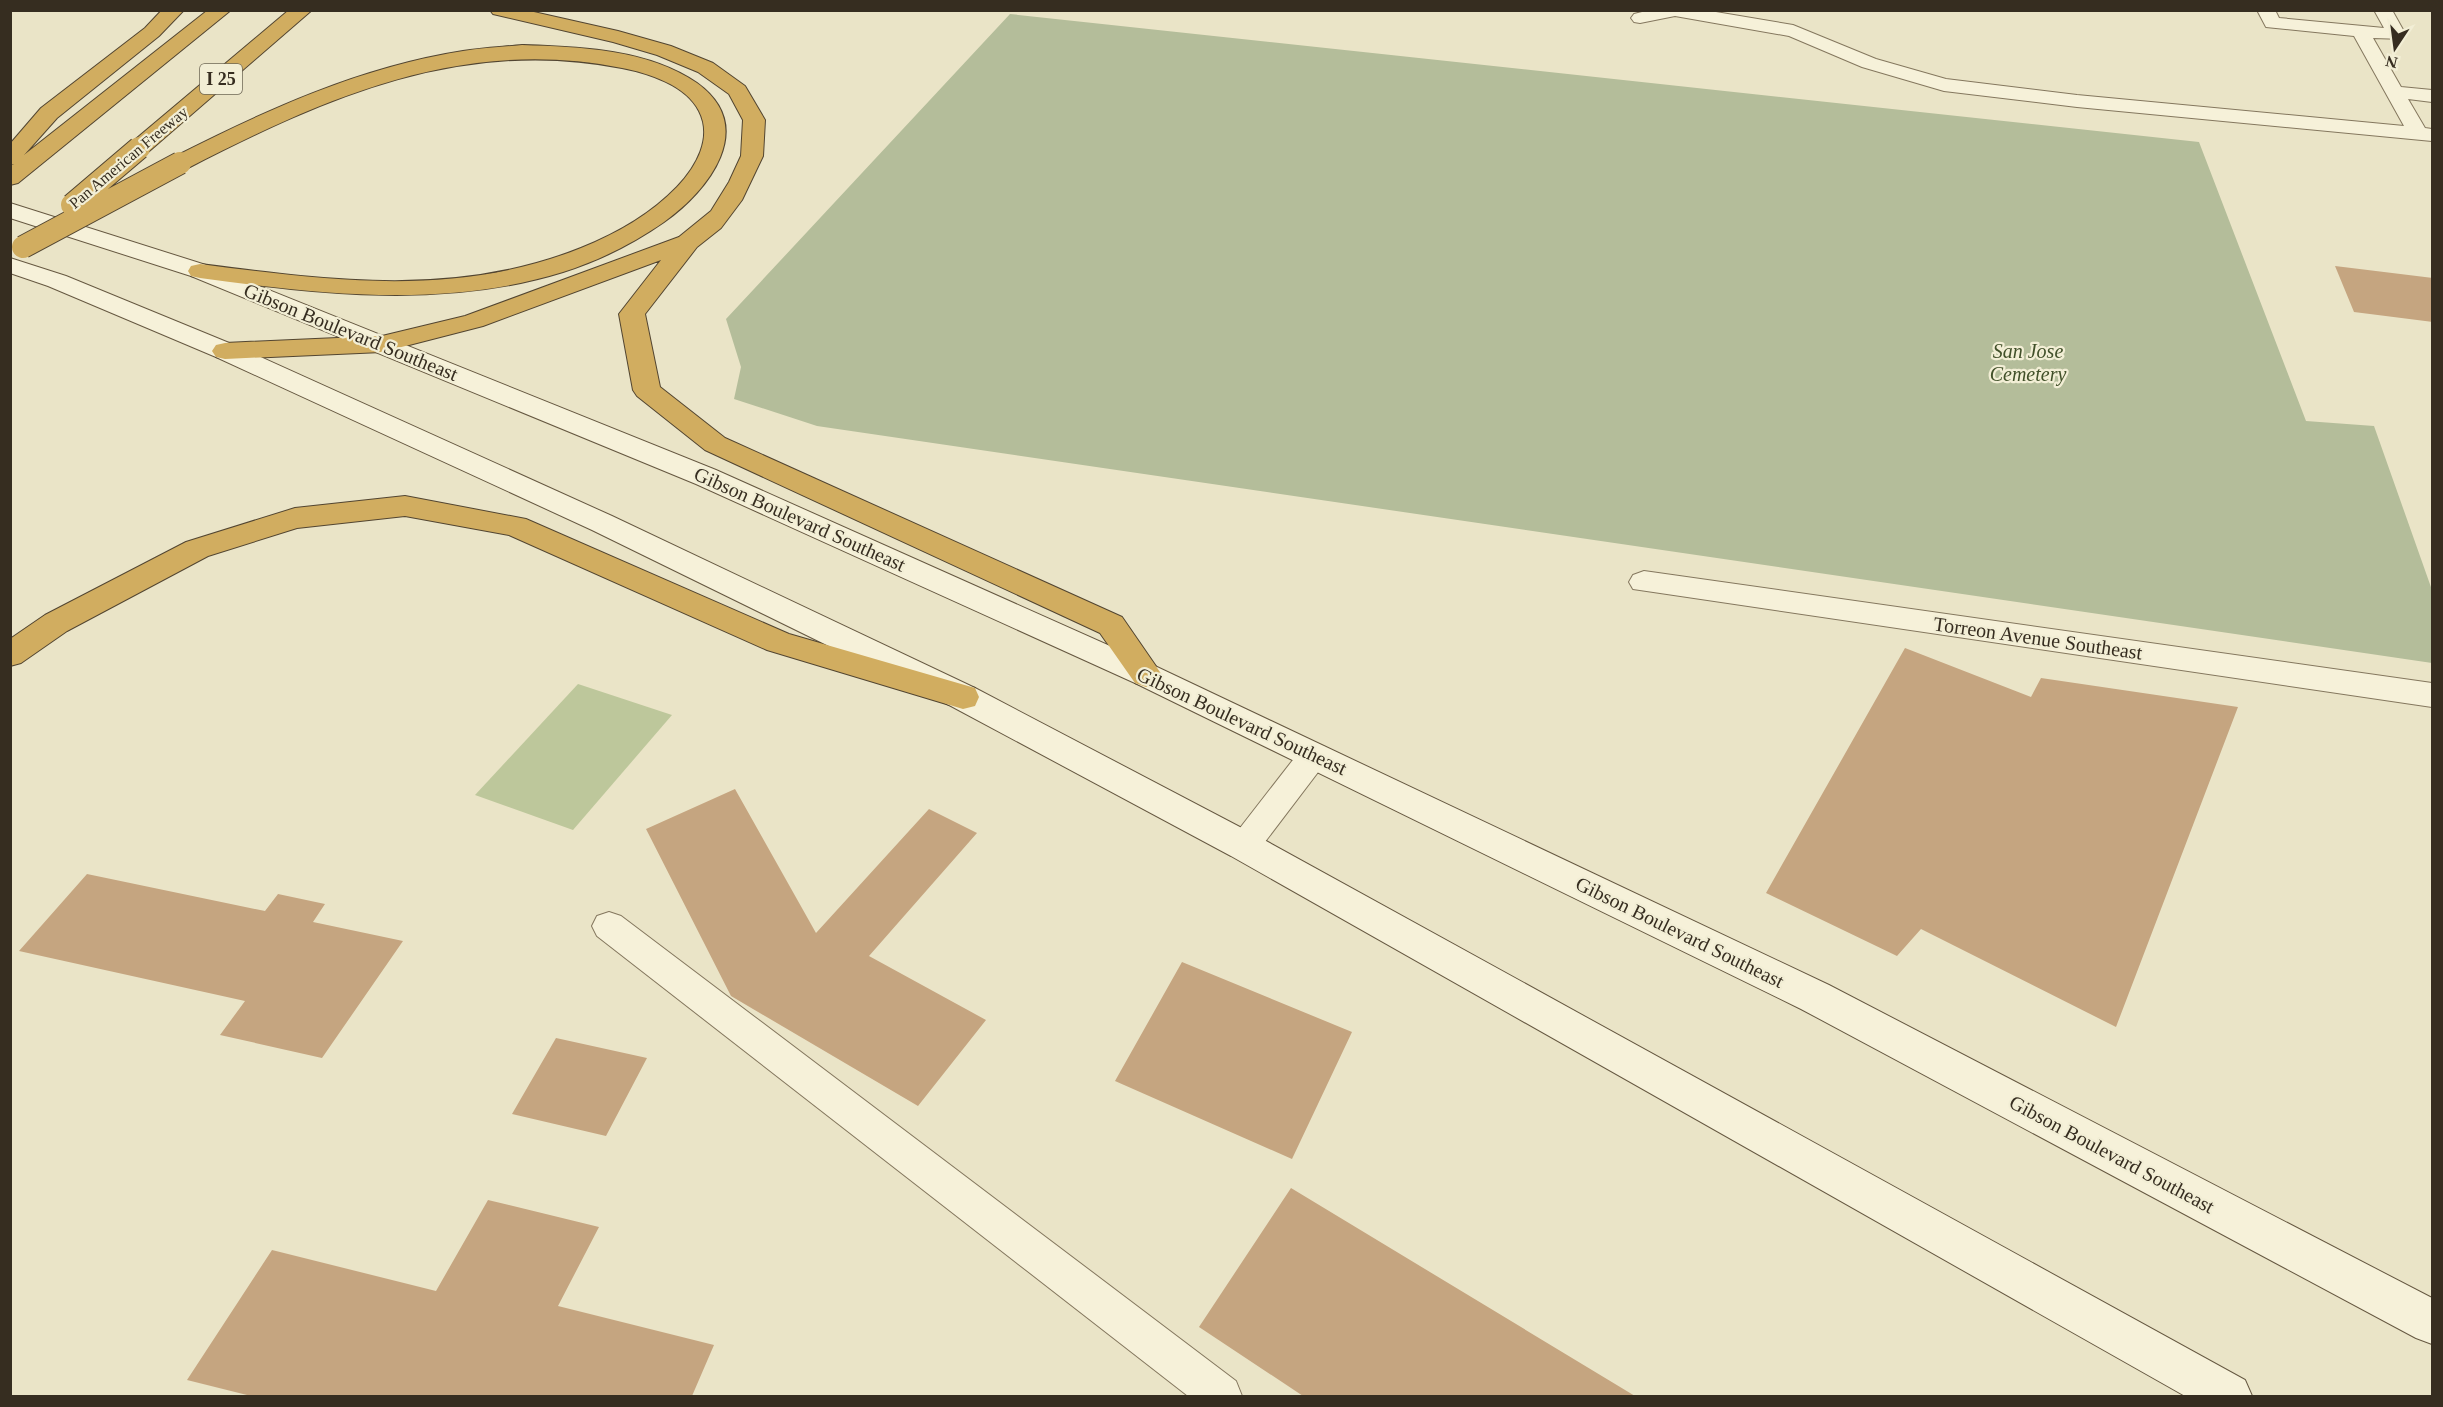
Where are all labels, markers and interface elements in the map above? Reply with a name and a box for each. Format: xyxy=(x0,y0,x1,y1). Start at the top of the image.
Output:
north arrow xyxy=(2365,18,2425,78)
text: N xyxy=(2384,52,2399,72)
road number: I 25 xyxy=(200,64,242,94)
street label: Pan American Freeway xyxy=(66,103,192,213)
street label: Gibson Boulevard Southeast xyxy=(241,279,462,385)
park label: San Jose Cemetery xyxy=(1990,340,2066,386)
street label: Gibson Boulevard Southeast xyxy=(691,462,909,576)
street label: Torreon Avenue Southeast xyxy=(1932,612,2144,664)
street label: Gibson Boulevard Southeast xyxy=(1134,663,1351,780)
street label: Gibson Boulevard Southeast xyxy=(1572,872,1788,992)
street label: Gibson Boulevard Southeast xyxy=(2006,1091,2219,1218)

